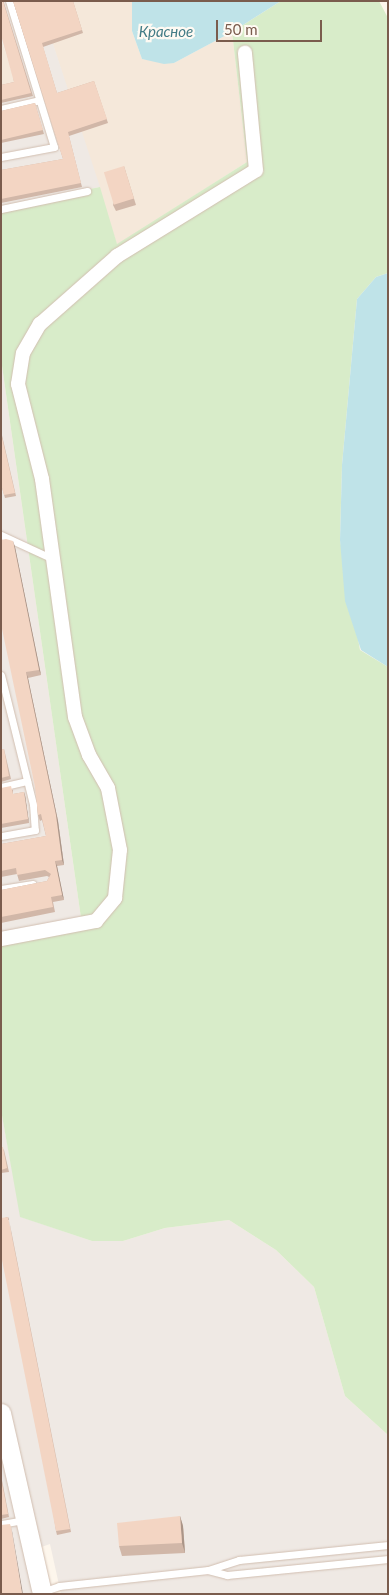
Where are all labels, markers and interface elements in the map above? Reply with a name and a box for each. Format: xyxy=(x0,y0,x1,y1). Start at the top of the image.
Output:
scale bar xyxy=(219,10,325,42)
text: 50 m xyxy=(224,20,258,38)
water label: Красное xyxy=(139,23,193,41)

